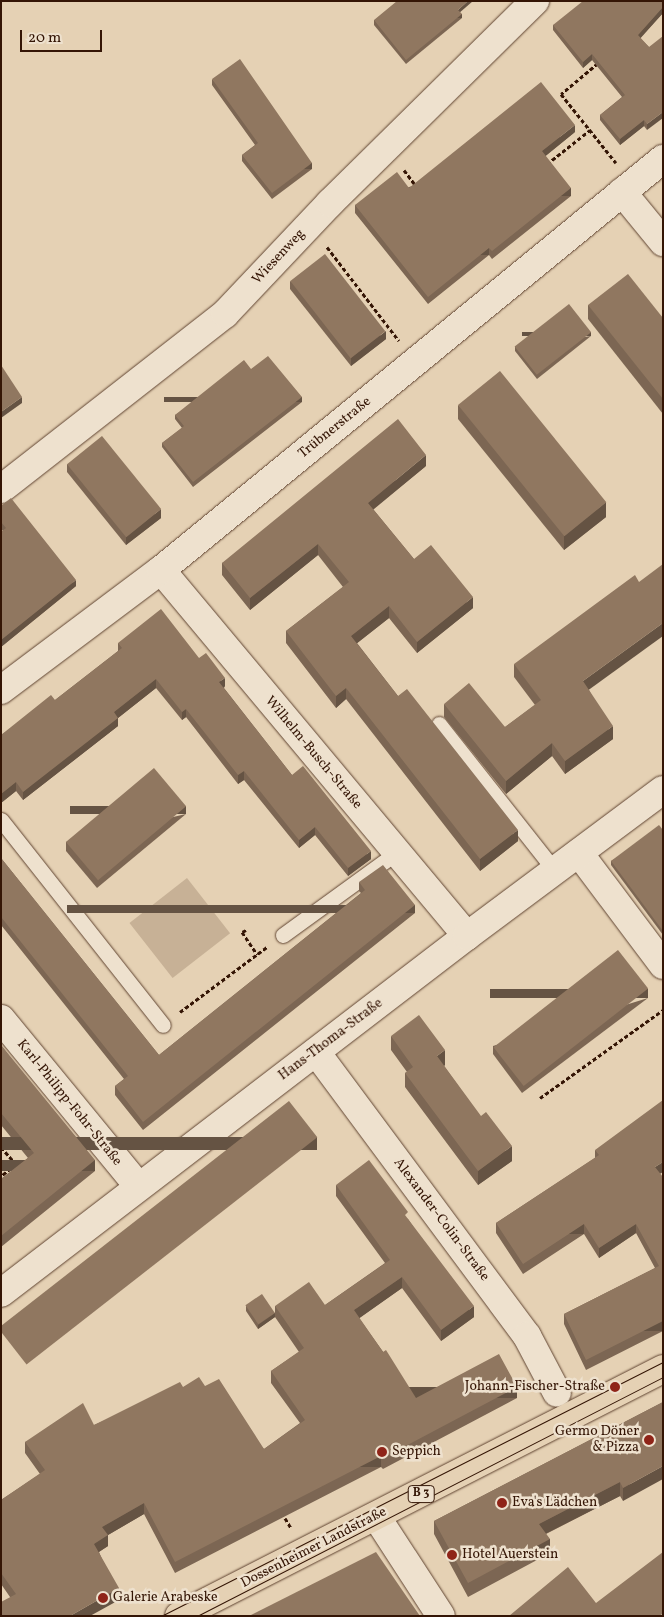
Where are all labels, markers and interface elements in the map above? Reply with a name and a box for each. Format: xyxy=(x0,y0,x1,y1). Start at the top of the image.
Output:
scale bar xyxy=(22,20,105,52)
text: 20 m xyxy=(28,28,61,49)
street label: Wiesenweg xyxy=(249,226,309,288)
street label: Trübnerstraße xyxy=(295,394,375,462)
street label: Wilhelm-Busch-Straße xyxy=(261,693,365,813)
street label: Hans-Thoma-Straße xyxy=(276,995,386,1085)
street label: Karl-Philipp-Fohr-Straße xyxy=(13,1036,125,1170)
street label: Alexander-Colin-Straße xyxy=(389,1155,493,1285)
place label: Johann-Fischer-Straße xyxy=(465,1379,605,1395)
marker: Johann-Fischer-Straße xyxy=(609,1381,621,1393)
place label: Germo Döner & Pizza xyxy=(555,1424,639,1456)
marker: Germo Döner & Pizza xyxy=(643,1434,655,1446)
place label: Seppich xyxy=(392,1444,441,1460)
marker: Seppich xyxy=(376,1446,388,1458)
road number: B 3 xyxy=(407,1485,435,1504)
place label: Eva's Lädchen xyxy=(512,1495,597,1511)
marker: Eva's Lädchen xyxy=(496,1497,508,1509)
street label: Dossenheimer Landstraße xyxy=(238,1504,390,1592)
place label: Hotel Auerstein xyxy=(462,1547,558,1563)
marker: Hotel Auerstein xyxy=(446,1549,458,1561)
place label: Galerie Arabeske xyxy=(113,1590,218,1606)
marker: Galerie Arabeske xyxy=(97,1592,109,1604)

